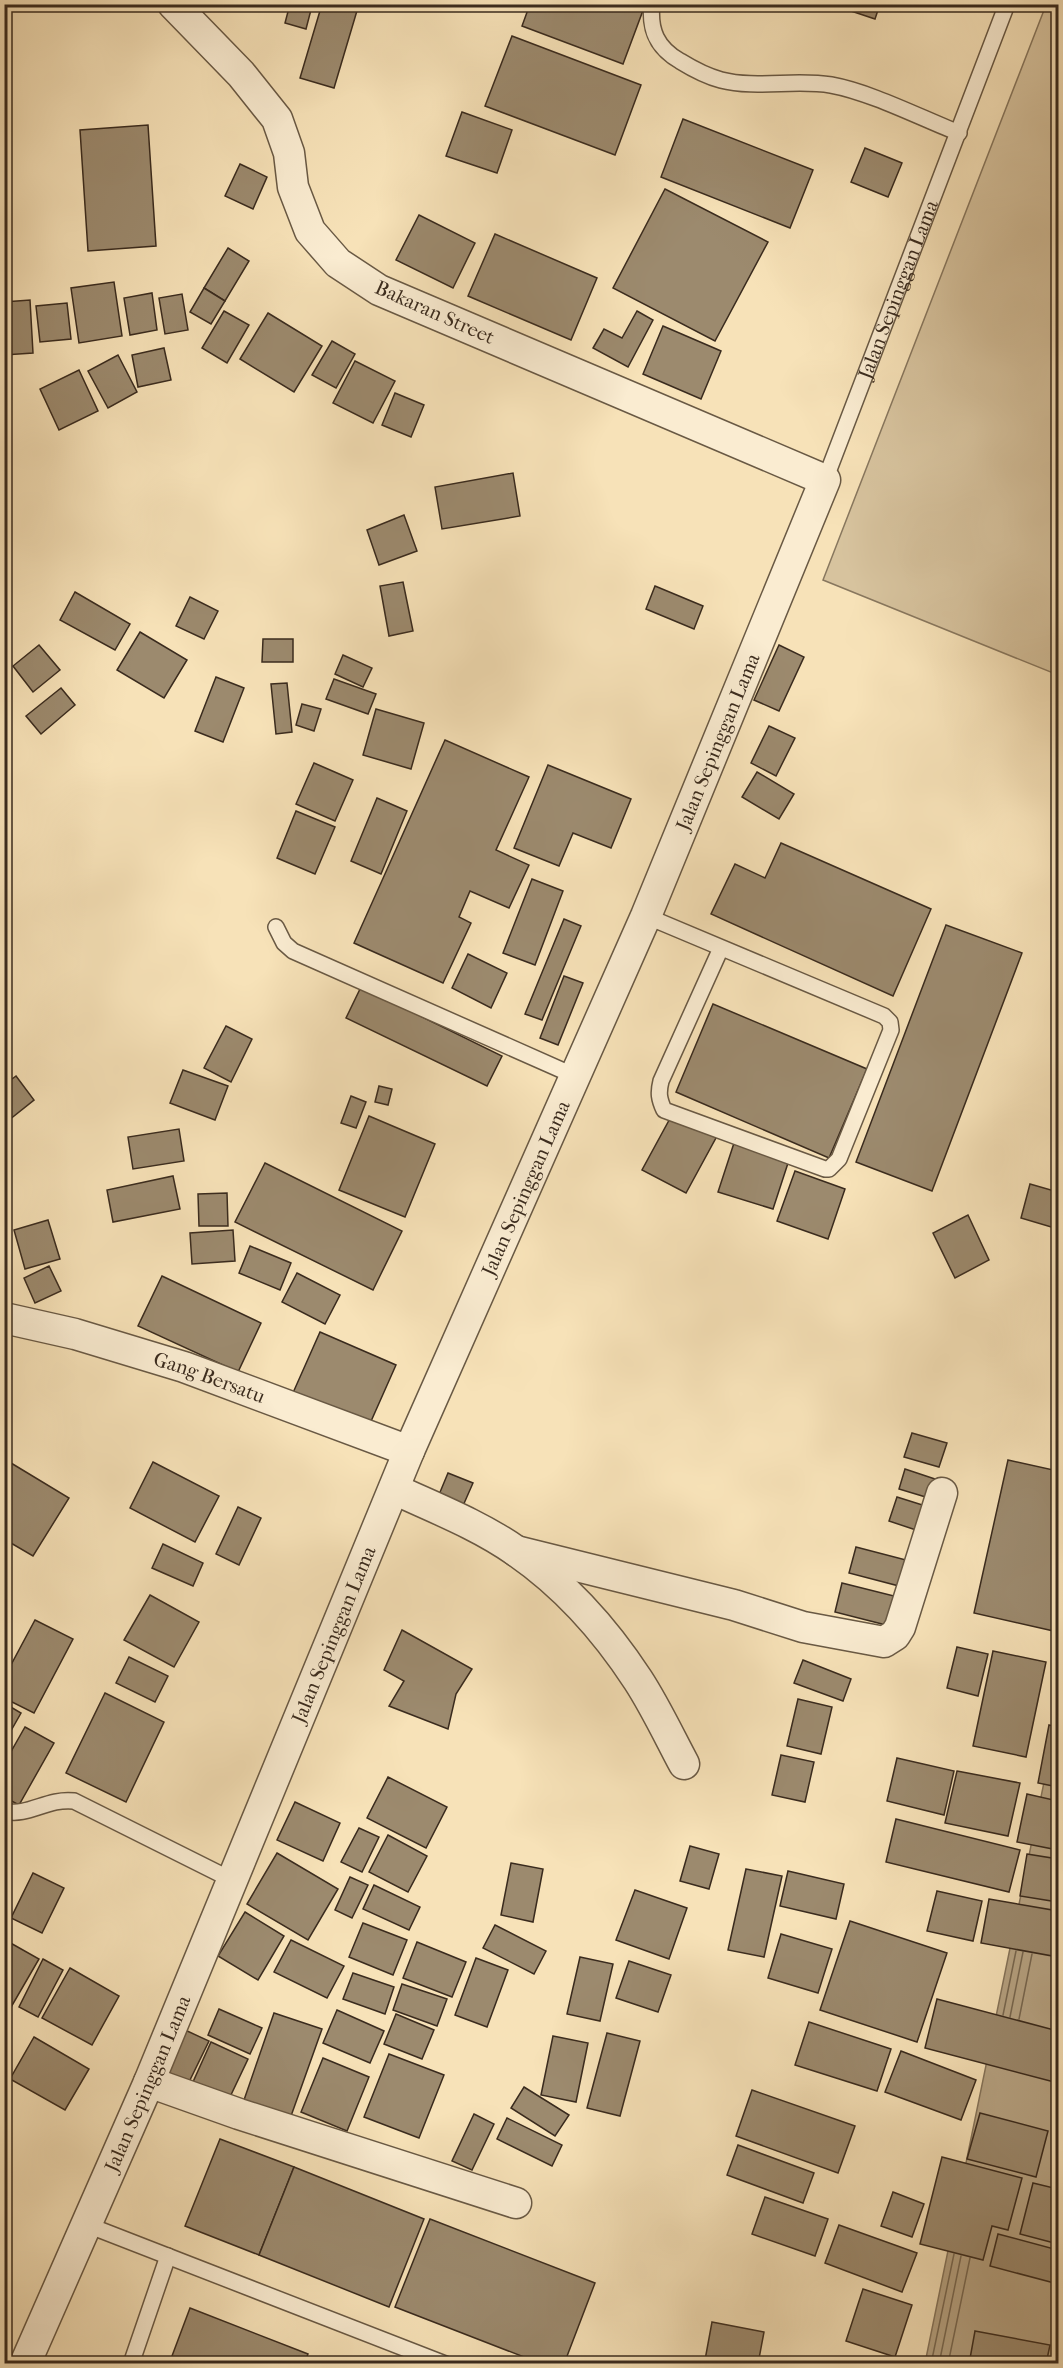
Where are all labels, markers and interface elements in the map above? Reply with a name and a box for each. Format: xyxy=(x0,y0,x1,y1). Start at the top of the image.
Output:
street label: Jalan Sepinggan Lama xyxy=(853,196,943,384)
street label: Bakaran Street xyxy=(372,276,498,349)
street label: Jalan Sepinggan Lama xyxy=(671,649,765,836)
street label: Jalan Sepinggan Lama xyxy=(476,1096,575,1281)
street label: Gang Bersatu xyxy=(151,1348,269,1408)
street label: Jalan Sepinggan Lama xyxy=(286,1542,381,1729)
street label: Jalan Sepinggan Lama xyxy=(99,1991,196,2177)

